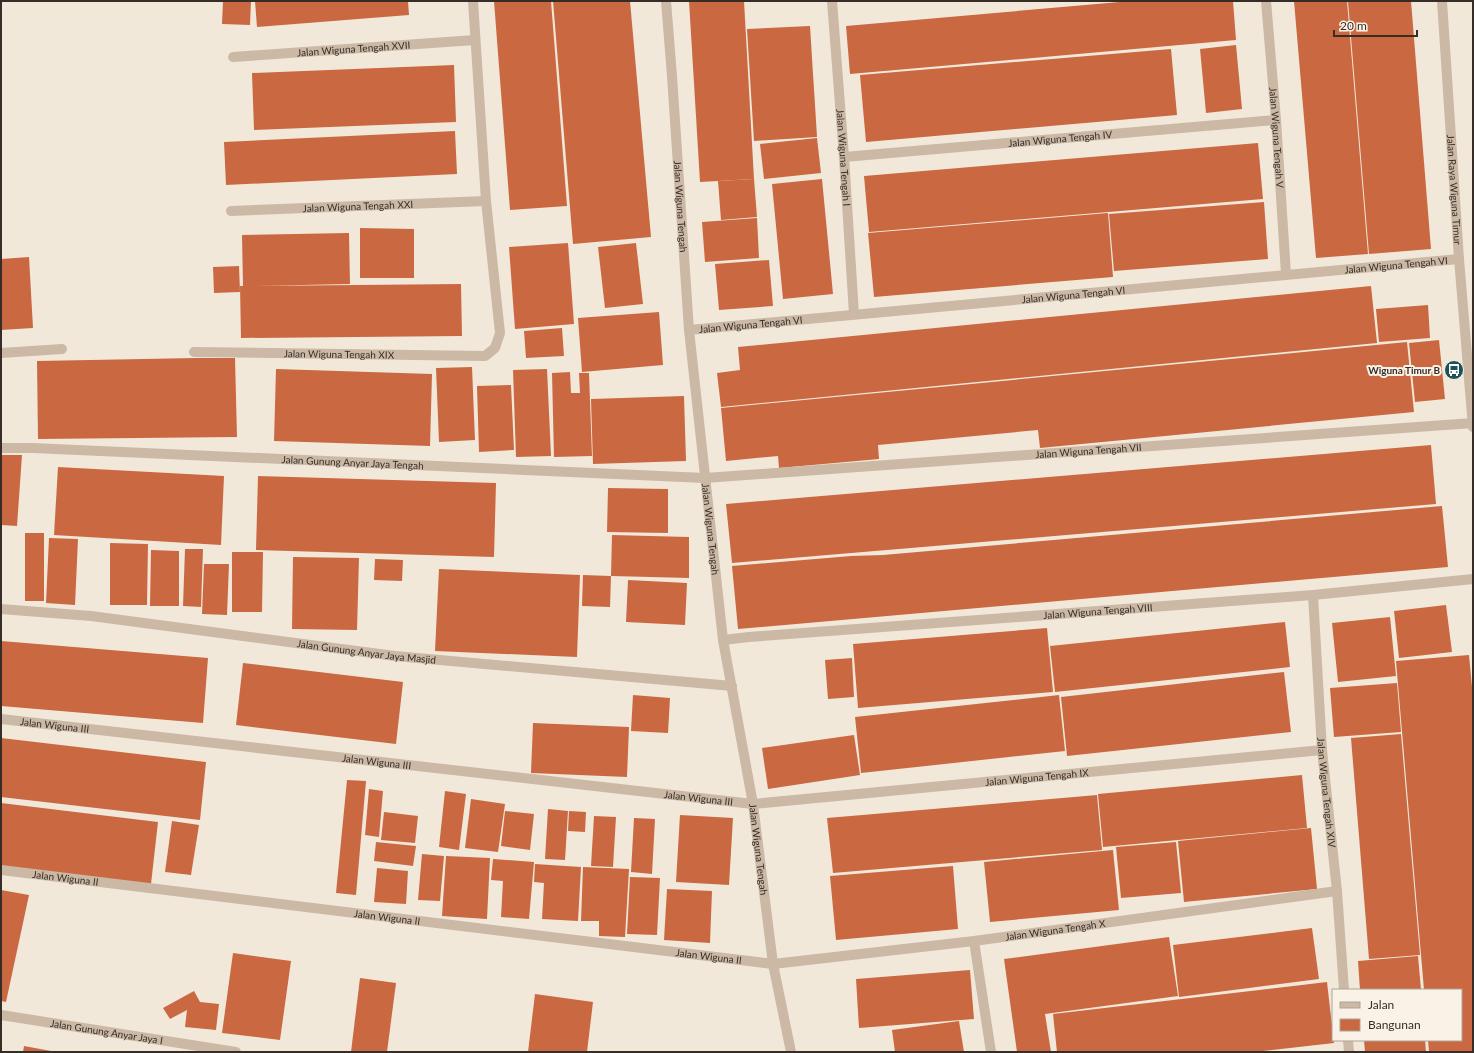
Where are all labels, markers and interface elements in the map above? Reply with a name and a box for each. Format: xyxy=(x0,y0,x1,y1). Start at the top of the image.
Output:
scale bar xyxy=(1334,12,1417,38)
text: 20 m xyxy=(1340,18,1367,33)
street label: Jalan Wiguna Tengah XVII xyxy=(297,39,411,58)
street label: Jalan Wiguna Tengah V xyxy=(1267,87,1286,189)
street label: Jalan Wiguna Tengah I xyxy=(834,108,853,207)
street label: Jalan Wiguna Tengah IV xyxy=(1008,128,1113,149)
street label: Jalan Raya Wiguna Timur xyxy=(1445,134,1464,245)
street label: Jalan Wiguna Tengah xyxy=(672,160,690,253)
street label: Jalan Wiguna Tengah XXI xyxy=(302,198,413,214)
street label: Jalan Wiguna Tengah VI xyxy=(1344,254,1448,276)
street label: Jalan Wiguna Tengah VI xyxy=(1021,284,1126,305)
street label: Jalan Wiguna Tengah VI xyxy=(698,314,803,335)
street label: Jalan Wiguna Tengah XIX xyxy=(284,347,395,361)
bus stop icon: Wiguna Timur B xyxy=(1443,359,1465,381)
place label: Wiguna Timur B xyxy=(1368,364,1440,376)
street label: Jalan Wiguna Tengah VII xyxy=(1035,441,1142,460)
street label: Jalan Gunung Anyar Jaya Tengah xyxy=(281,453,424,471)
street label: Jalan Wiguna Tengah xyxy=(700,483,722,575)
street label: Jalan Wiguna Tengah VIII xyxy=(1043,601,1153,621)
street label: Jalan Gunung Anyar Jaya Masjid xyxy=(296,637,436,666)
street label: Jalan Wiguna III xyxy=(19,715,90,735)
street label: Jalan Wiguna Tengah XIV xyxy=(1315,737,1338,848)
street label: Jalan Wiguna III xyxy=(341,752,412,771)
street label: Jalan Wiguna Tengah IX xyxy=(985,766,1090,788)
street label: Jalan Wiguna III xyxy=(663,788,734,808)
street label: Jalan Wiguna Tengah xyxy=(747,803,770,896)
street label: Jalan Wiguna II xyxy=(32,868,99,888)
street label: Jalan Wiguna II xyxy=(353,907,421,927)
street label: Jalan Wiguna Tengah X xyxy=(1004,917,1107,943)
street label: Jalan Wiguna II xyxy=(675,946,743,966)
legend xyxy=(1332,989,1462,1041)
text: Jalan xyxy=(1368,997,1394,1012)
street label: Jalan Gunung Anyar Jaya I xyxy=(50,1017,164,1046)
text: Bangunan xyxy=(1368,1017,1421,1032)

